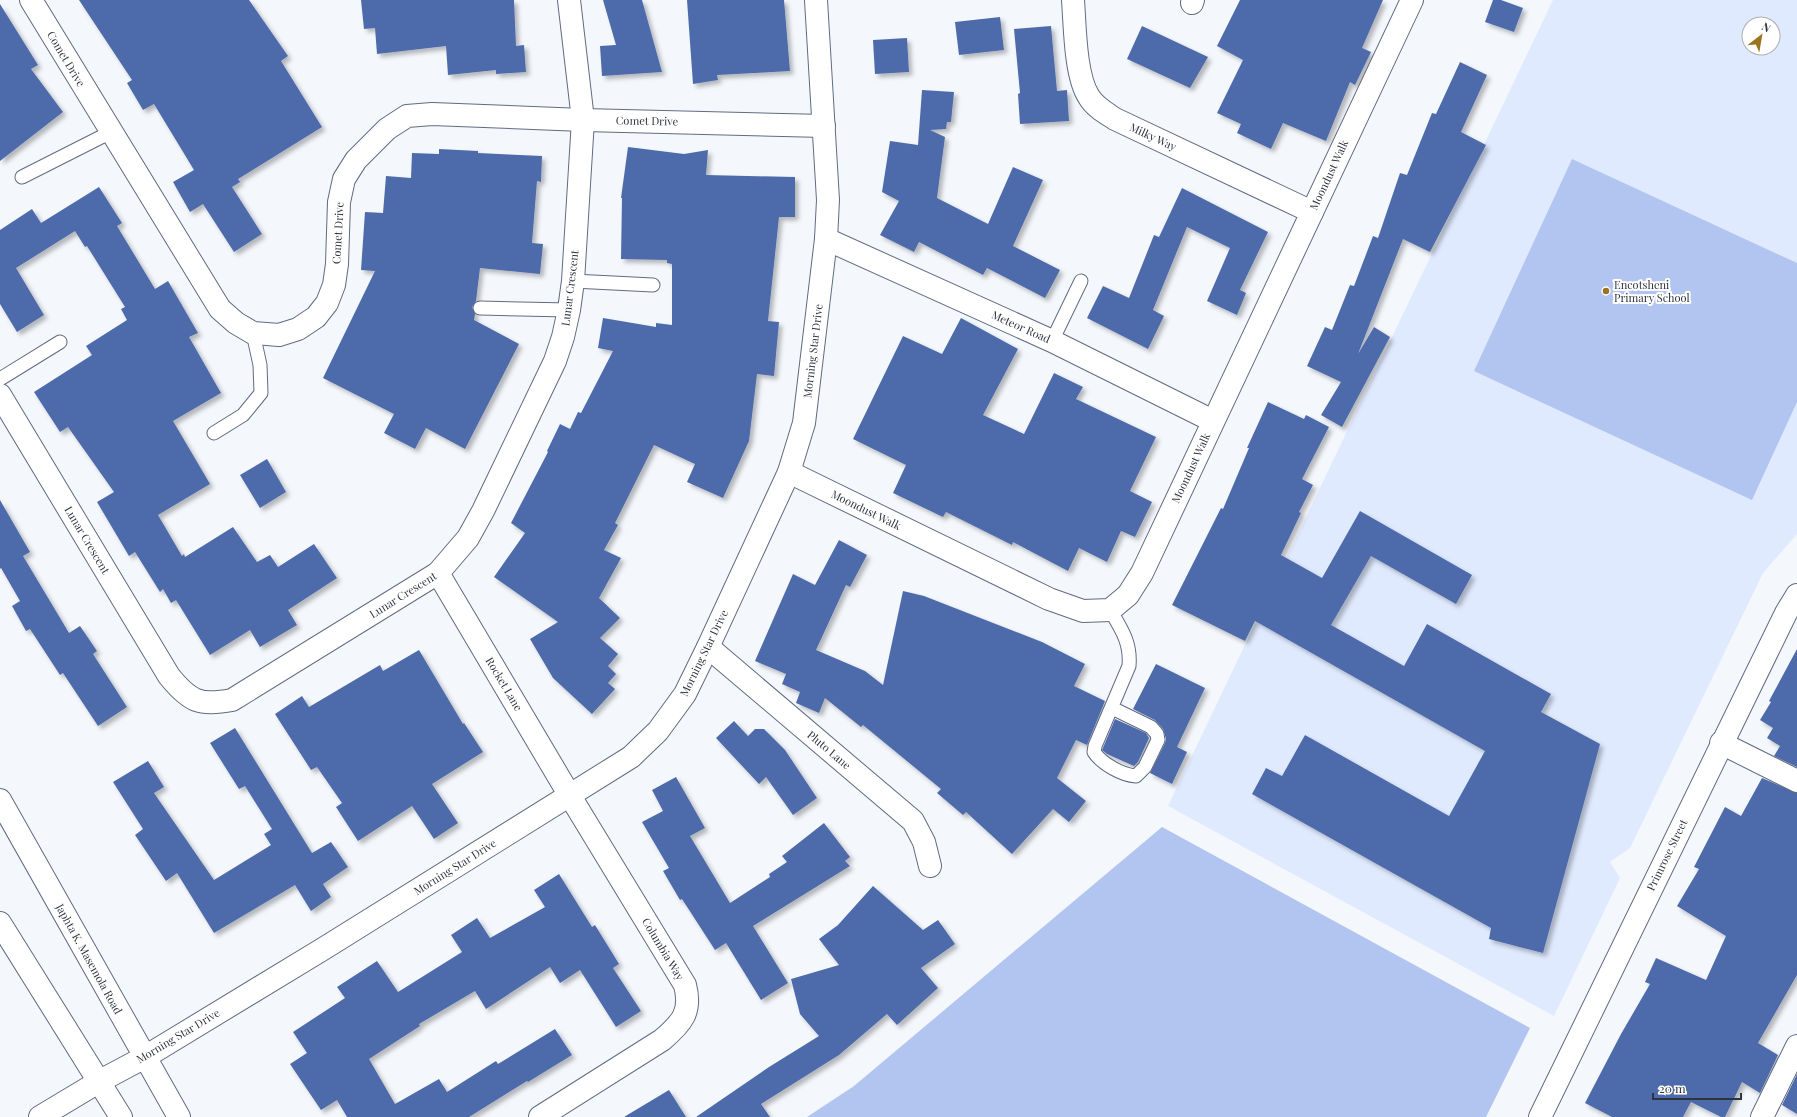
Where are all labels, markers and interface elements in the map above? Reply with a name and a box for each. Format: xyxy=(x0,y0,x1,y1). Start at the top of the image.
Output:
north arrow xyxy=(1741,16,1781,56)
text: N xyxy=(1759,19,1774,36)
street label: Comet Drive xyxy=(44,28,89,90)
street label: Comet Drive xyxy=(616,112,679,129)
street label: Milky Way xyxy=(1127,119,1179,154)
street label: Moondust Walk xyxy=(1306,137,1351,212)
street label: Comet Drive xyxy=(328,201,347,264)
street label: Lunar Crescent xyxy=(557,249,582,327)
place label: Encotsheni Primary School xyxy=(1614,277,1690,305)
marker: Encotsheni Primary School xyxy=(1601,286,1611,296)
street label: Morning Star Drive xyxy=(799,303,826,399)
street label: Meteor Road xyxy=(989,307,1054,346)
street label: Moondust Walk xyxy=(1168,430,1213,505)
street label: Moondust Walk xyxy=(829,486,904,533)
street label: Lunar Crescent xyxy=(61,503,114,576)
street label: Lunar Crescent xyxy=(366,568,439,621)
street label: Morning Star Drive xyxy=(676,607,731,699)
street label: Rocket Lane xyxy=(482,654,527,714)
street label: Pluto Lane xyxy=(804,727,855,773)
street label: Primrose Street xyxy=(1643,816,1690,893)
street label: Morning Star Drive xyxy=(411,835,499,898)
street label: Japhta K. Masemola Road xyxy=(52,900,126,1017)
street label: Columbia Way xyxy=(639,915,688,983)
street label: Morning Star Drive xyxy=(133,1005,223,1066)
scale bar xyxy=(1653,1075,1741,1101)
text: 20 m xyxy=(1659,1080,1686,1096)

